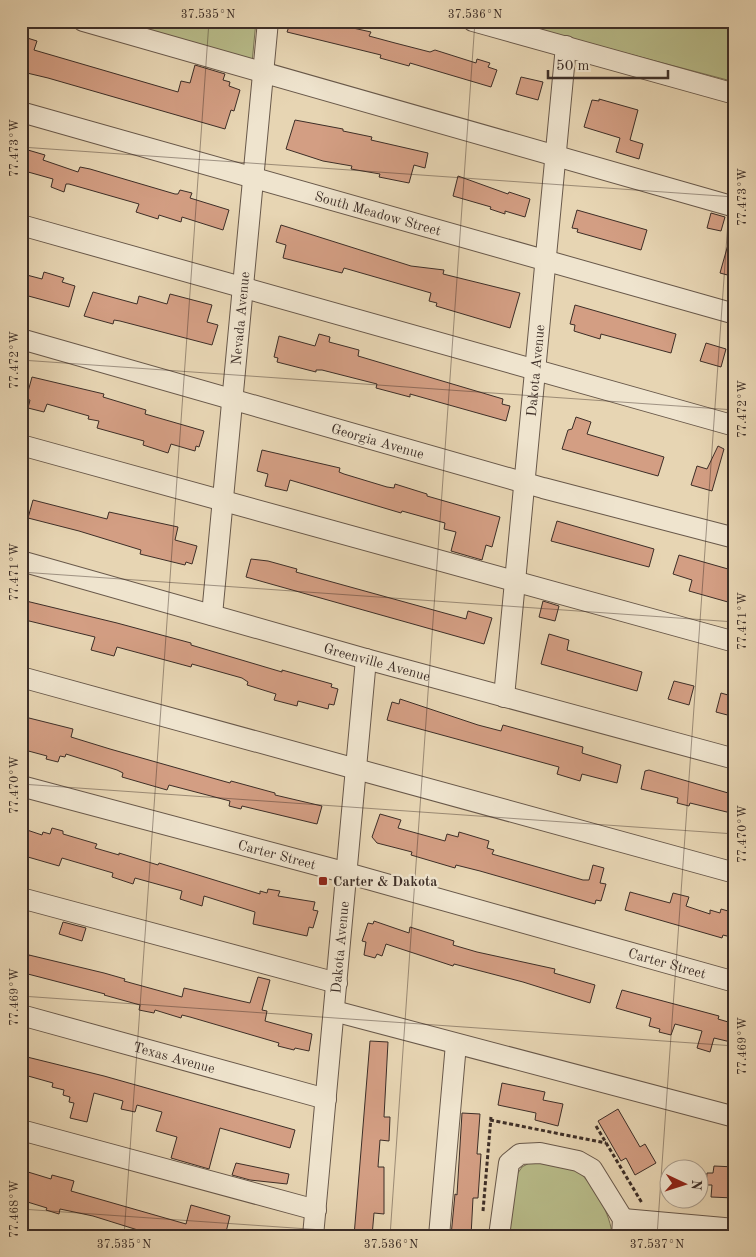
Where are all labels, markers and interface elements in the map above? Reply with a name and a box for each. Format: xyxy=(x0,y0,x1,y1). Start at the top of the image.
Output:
text: 37.535°N xyxy=(181,8,235,21)
text: 37.536°N xyxy=(448,8,502,21)
scale bar xyxy=(548,48,668,80)
text: 50 m xyxy=(556,59,590,74)
text: 77.473°W xyxy=(9,119,21,177)
text: 77.473°W xyxy=(737,168,749,226)
street label: South Meadow Street xyxy=(313,189,443,239)
street label: Nevada Avenue xyxy=(230,271,252,366)
street label: Dakota Avenue xyxy=(525,324,547,417)
text: 77.472°W xyxy=(9,331,21,389)
text: 77.472°W xyxy=(737,380,749,438)
street label: Georgia Avenue xyxy=(329,422,426,462)
text: 77.471°W xyxy=(9,543,21,601)
text: 77.471°W xyxy=(737,592,749,650)
street label: Greenville Avenue xyxy=(322,641,432,684)
text: 77.470°W xyxy=(9,756,21,814)
text: 77.470°W xyxy=(737,805,749,863)
street label: Carter Street xyxy=(236,838,317,872)
marker: Carter & Dakota xyxy=(317,875,329,887)
place label: Carter & Dakota xyxy=(333,875,437,889)
street label: Dakota Avenue xyxy=(329,901,352,994)
street label: Carter Street xyxy=(626,946,708,982)
text: 77.469°W xyxy=(9,968,21,1026)
text: 77.469°W xyxy=(737,1017,749,1075)
street label: Texas Avenue xyxy=(132,1040,216,1076)
north arrow xyxy=(658,1160,708,1210)
text: N xyxy=(689,1179,703,1191)
text: 77.468°W xyxy=(9,1180,21,1238)
text: 37.535°N xyxy=(97,1238,151,1251)
text: 37.536°N xyxy=(364,1238,418,1251)
text: 37.537°N xyxy=(630,1238,684,1251)

